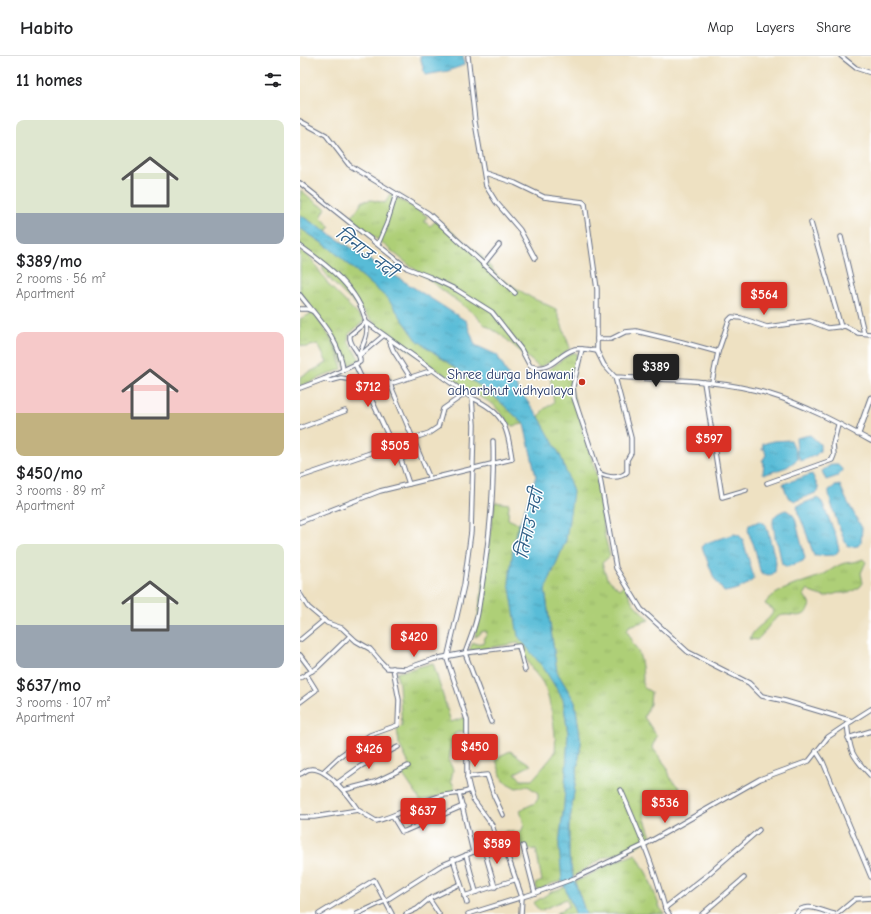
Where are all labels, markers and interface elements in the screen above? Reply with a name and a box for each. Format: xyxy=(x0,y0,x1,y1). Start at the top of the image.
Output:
text: Habito xyxy=(20,17,73,39)
text: Map xyxy=(707,19,734,36)
text: Layers xyxy=(756,19,794,36)
text: Share xyxy=(816,19,851,36)
icon: filters xyxy=(262,69,284,91)
text: 11 homes xyxy=(16,71,82,90)
icon: home xyxy=(114,146,186,218)
water label: तिनाउ नदी xyxy=(332,222,405,284)
text: $389/mo xyxy=(16,252,82,271)
text: 2 rooms · 56 m² xyxy=(16,271,105,286)
pin: $564 xyxy=(740,282,788,316)
text: Apartment xyxy=(16,286,74,301)
text: $564 xyxy=(750,287,778,302)
pin: $389 xyxy=(632,354,680,388)
icon: home xyxy=(114,358,186,430)
text: $389 xyxy=(642,359,670,374)
place label: Shree durga bhawani adharbhut vidhyalaya xyxy=(447,366,574,399)
pin: $712 xyxy=(344,374,392,408)
marker: Shree durga bhawani adharbhut vidhyalaya xyxy=(577,377,587,387)
text: $712 xyxy=(355,379,381,394)
pin: $597 xyxy=(685,426,733,460)
text: $597 xyxy=(695,431,723,446)
pin: $505 xyxy=(371,433,419,467)
text: $505 xyxy=(380,438,410,453)
text: $450/mo xyxy=(16,464,83,483)
text: 3 rooms · 89 m² xyxy=(16,483,105,498)
water label: तिनाउ नदी xyxy=(510,483,548,561)
text: Apartment xyxy=(16,498,74,513)
icon: home xyxy=(114,570,186,642)
pin: $420 xyxy=(390,624,438,658)
text: $420 xyxy=(400,629,428,644)
text: $637/mo xyxy=(16,676,81,695)
text: 3 rooms · 107 m² xyxy=(16,695,110,710)
text: Apartment xyxy=(16,710,74,725)
pin: $450 xyxy=(451,734,499,768)
pin: $426 xyxy=(345,736,393,770)
text: $450 xyxy=(461,739,489,754)
text: $426 xyxy=(355,741,383,756)
pin: $536 xyxy=(641,790,689,824)
text: $536 xyxy=(651,795,679,810)
pin: $637 xyxy=(399,798,447,832)
text: $637 xyxy=(410,803,436,818)
pin: $589 xyxy=(473,831,521,865)
text: $589 xyxy=(483,836,511,851)

